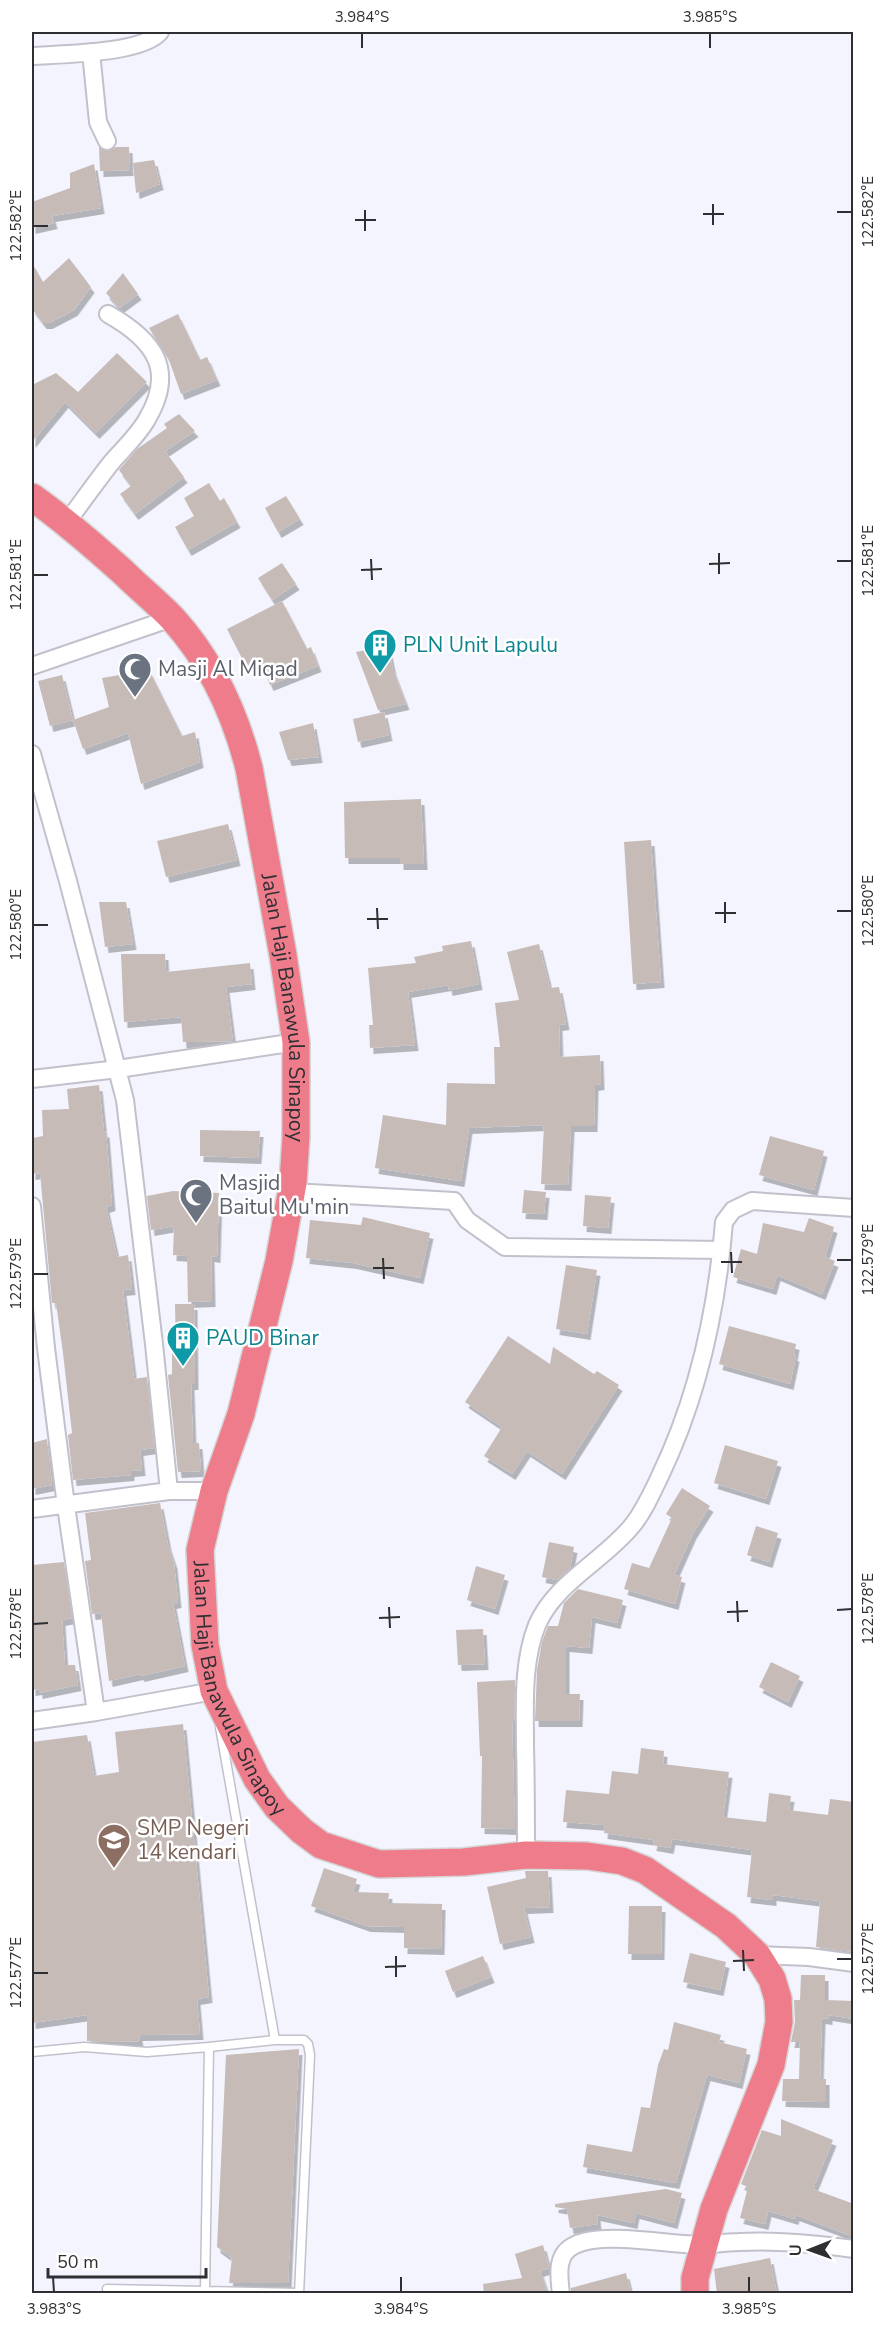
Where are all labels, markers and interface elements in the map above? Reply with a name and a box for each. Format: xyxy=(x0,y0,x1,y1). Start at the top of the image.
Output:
text: 3.984°S xyxy=(335,7,389,27)
text: 3.985°S xyxy=(683,7,737,27)
text: 122.582°E xyxy=(858,176,878,248)
text: 122.582°E xyxy=(6,190,26,262)
text: 122.581°E xyxy=(858,525,878,597)
text: 122.581°E xyxy=(6,539,26,611)
building icon: PLN Unit Lapulu xyxy=(362,627,398,674)
place label: PLN Unit Lapulu xyxy=(403,631,558,659)
mosque icon: Masji Al Miqad xyxy=(117,651,153,698)
place label: Masji Al Miqad xyxy=(158,655,298,683)
street label: Jalan Haji Banawula Sinapoy xyxy=(254,870,310,1142)
text: 122.580°E xyxy=(858,875,878,947)
text: 122.580°E xyxy=(6,889,26,961)
place label: Masjid Baitul Mu'min xyxy=(219,1169,349,1221)
mosque icon: Masjid Baitul Mu'min xyxy=(178,1177,214,1224)
text: 122.579°E xyxy=(858,1224,878,1296)
text: 122.579°E xyxy=(6,1238,26,1310)
building icon: PAUD Binar xyxy=(165,1320,201,1367)
place label: PAUD Binar xyxy=(206,1324,319,1352)
street label: Jalan Haji Banawula Sinapoy xyxy=(187,1559,292,1822)
text: 122.578°E xyxy=(858,1573,878,1645)
text: 122.578°E xyxy=(6,1588,26,1660)
place label: SMP Negeri 14 kendari xyxy=(137,1814,249,1866)
school or university icon: SMP Negeri 14 kendari xyxy=(96,1822,132,1869)
text: 122.577°E xyxy=(858,1923,878,1995)
text: 122.577°E xyxy=(6,1937,26,2009)
north arrow xyxy=(780,2220,840,2280)
scale bar xyxy=(48,2241,206,2279)
text: U xyxy=(785,2244,807,2256)
text: 50 m xyxy=(57,2250,99,2274)
text: 3.983°S xyxy=(27,2299,81,2319)
text: 3.984°S xyxy=(374,2299,428,2319)
text: 3.985°S xyxy=(722,2299,776,2319)

